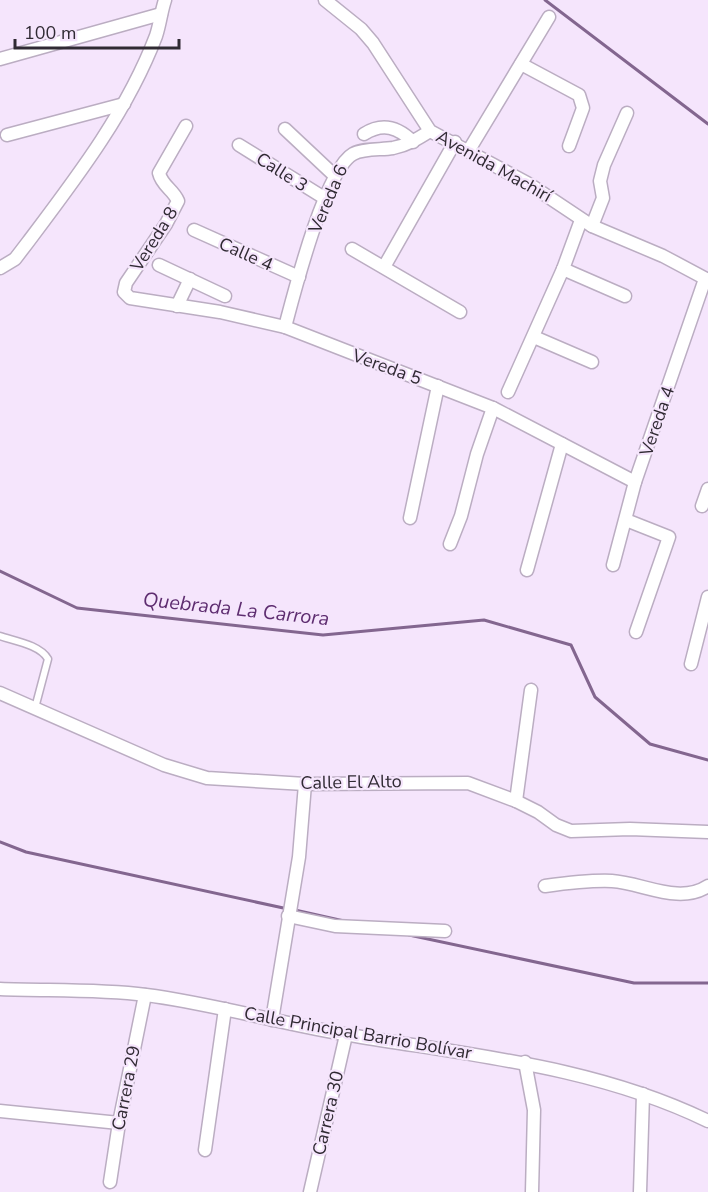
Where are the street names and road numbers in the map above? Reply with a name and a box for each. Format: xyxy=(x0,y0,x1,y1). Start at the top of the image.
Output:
street label: Avenida Machirí xyxy=(432,124,557,208)
street label: Calle 3 xyxy=(251,147,313,197)
street label: Vereda 6 xyxy=(302,161,353,238)
street label: Vereda 8 xyxy=(124,202,183,277)
street label: Calle 4 xyxy=(215,231,277,277)
street label: Vereda 5 xyxy=(348,343,425,391)
street label: Vereda 4 xyxy=(634,383,680,460)
street label: Calle El Alto xyxy=(300,769,402,795)
street label: Calle Principal Barrio Bolívar xyxy=(242,1001,474,1065)
street label: Carrera 29 xyxy=(106,1044,146,1132)
street label: Carrera 30 xyxy=(307,1068,349,1158)

